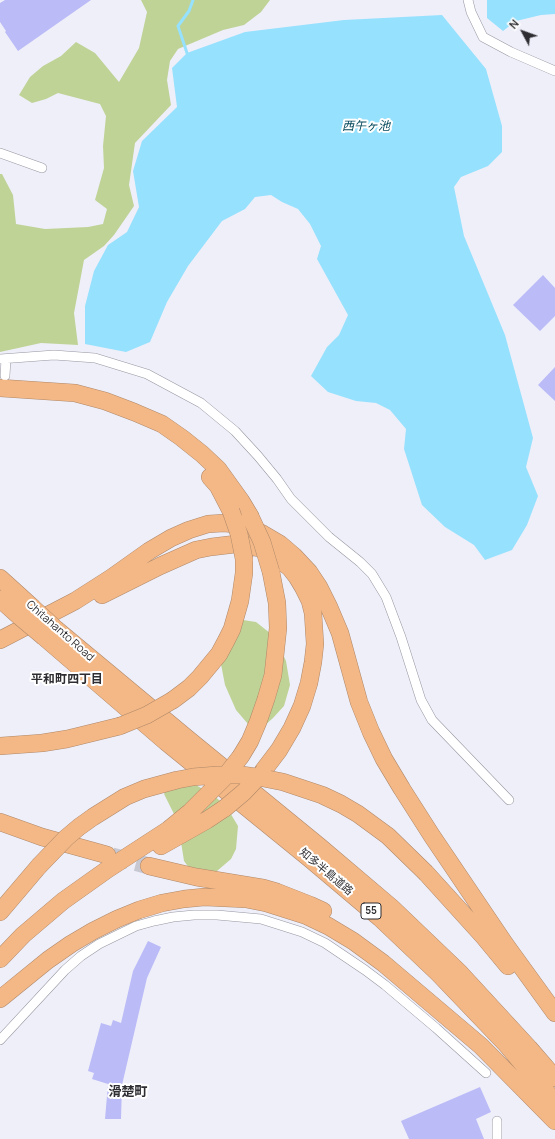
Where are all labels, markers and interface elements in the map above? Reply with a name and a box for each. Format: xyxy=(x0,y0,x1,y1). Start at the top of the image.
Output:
north arrow xyxy=(503,12,543,52)
text: N xyxy=(505,16,522,32)
water label: 西午ヶ池 xyxy=(342,120,390,134)
street label: Chitahanto Road xyxy=(23,598,97,664)
district label: 平和町四丁目 xyxy=(31,673,103,687)
street label: 知多半島道路 xyxy=(296,846,356,898)
road number: 55 xyxy=(361,903,381,919)
district label: 滑楚町 xyxy=(109,1084,147,1100)

